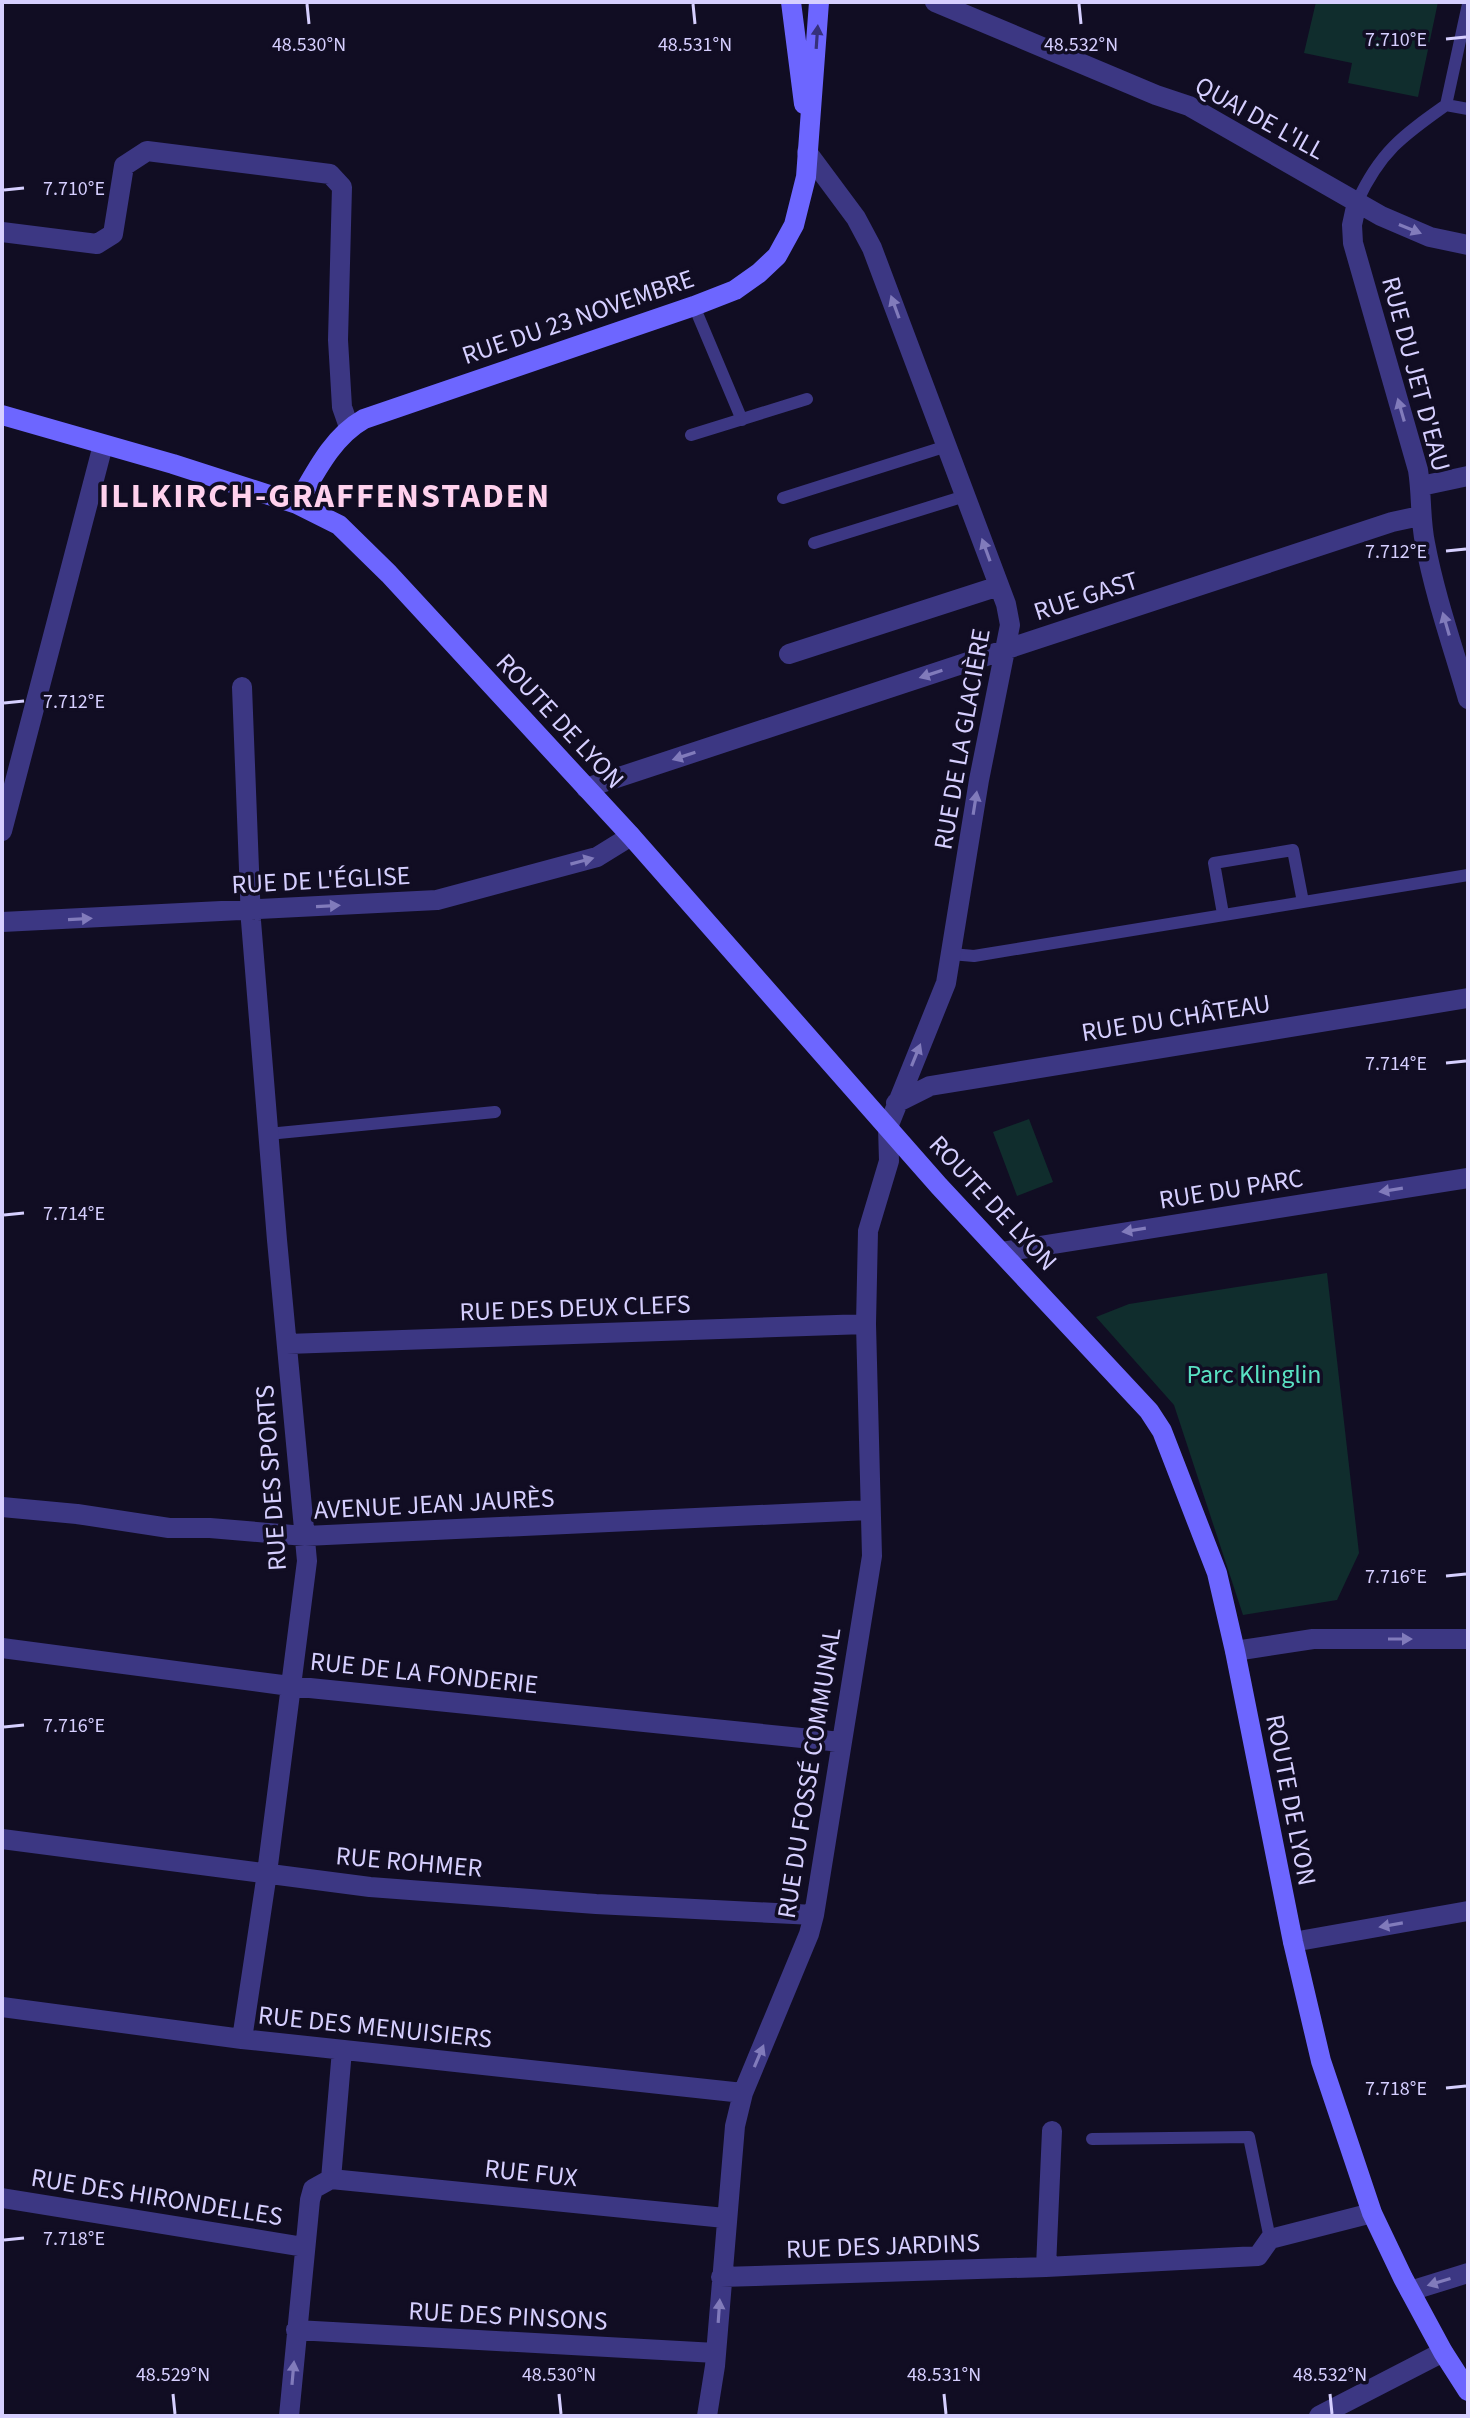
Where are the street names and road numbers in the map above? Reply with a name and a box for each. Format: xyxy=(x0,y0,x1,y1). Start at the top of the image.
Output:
street label: QUAI DE L'ILL xyxy=(1188,67,1332,169)
street label: RUE DU 23 NOVEMBRE xyxy=(457,260,699,374)
street label: RUE DU JET D'EAU xyxy=(1372,272,1460,476)
street label: RUE GAST xyxy=(1029,562,1143,630)
street label: RUE DE LA GLACIÈRE xyxy=(924,626,1000,852)
street label: ROUTE DE LYON xyxy=(487,645,633,797)
street label: RUE DE L'ÉGLISE xyxy=(231,857,411,903)
street label: RUE DU CHÂTEAU xyxy=(1079,985,1273,1051)
street label: ROUTE DE LYON xyxy=(920,1127,1066,1279)
street label: RUE DU PARC xyxy=(1156,1159,1306,1219)
street label: RUE DES DEUX CLEFS xyxy=(459,1285,691,1331)
street label: RUE DES SPORTS xyxy=(246,1384,296,1572)
street label: AVENUE JEAN JAURÈS xyxy=(313,1479,555,1529)
street label: RUE DU FOSSÉ COMMUNAL xyxy=(768,1625,850,1921)
street label: RUE DE LA FONDERIE xyxy=(308,1643,540,1703)
street label: ROUTE DE LYON xyxy=(1256,1711,1326,1889)
street label: RUE ROHMER xyxy=(334,1837,484,1887)
street label: RUE DES MENUISIERS xyxy=(256,1996,494,2058)
street label: RUE FUX xyxy=(483,2150,579,2196)
street label: RUE DES HIRONDELLES xyxy=(28,2159,286,2235)
street label: RUE DES JARDINS xyxy=(785,2224,981,2268)
street label: RUE DES PINSONS xyxy=(407,2292,609,2340)

